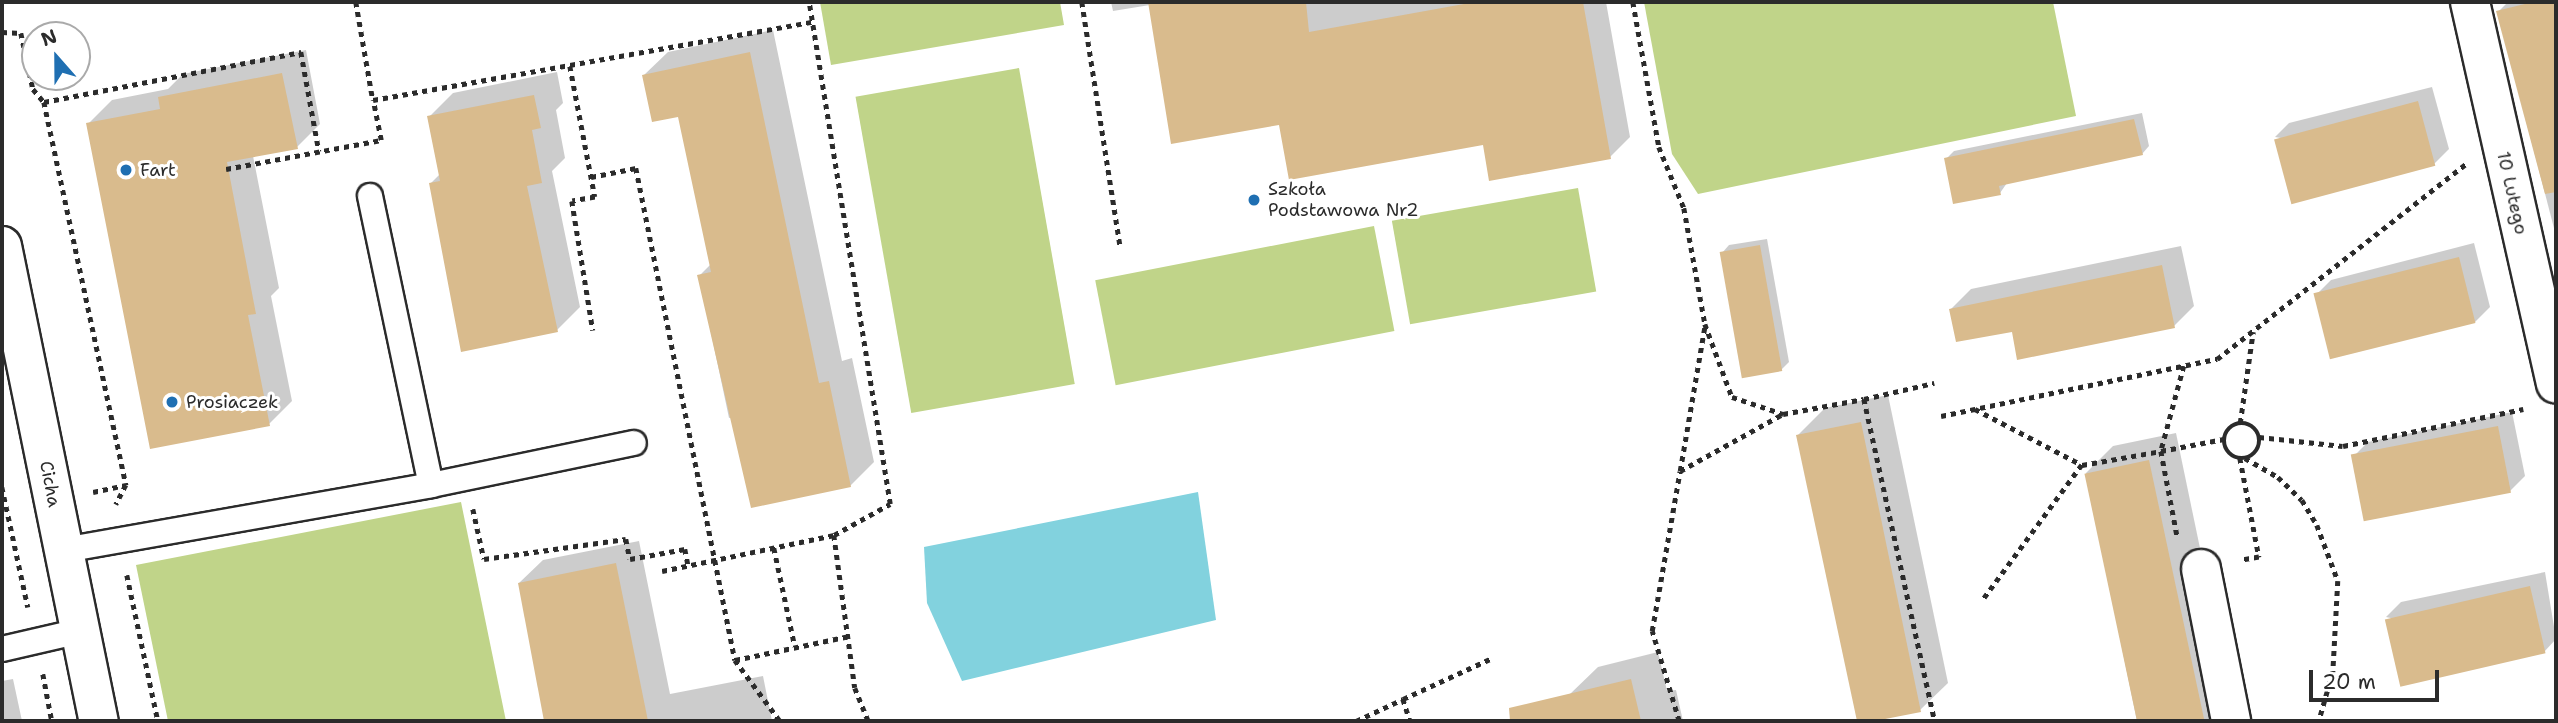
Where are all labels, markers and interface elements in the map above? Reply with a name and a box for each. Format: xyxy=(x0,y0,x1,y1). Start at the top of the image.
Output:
north arrow xyxy=(21,21,91,91)
text: N xyxy=(38,23,61,52)
street label: 10 Lutego xyxy=(2492,149,2532,237)
place label: Fart xyxy=(140,159,176,181)
marker: Fart xyxy=(118,162,134,178)
place label: Szkoła Podstawowa Nr2 xyxy=(1268,179,1419,222)
marker: Szkoła Podstawowa Nr2 xyxy=(1246,192,1262,208)
place label: Prosiaczek xyxy=(186,391,278,413)
marker: Prosiaczek xyxy=(164,394,180,410)
street label: Cicha xyxy=(35,459,65,509)
scale bar xyxy=(2313,656,2442,700)
text: 20 m xyxy=(2322,668,2376,696)

